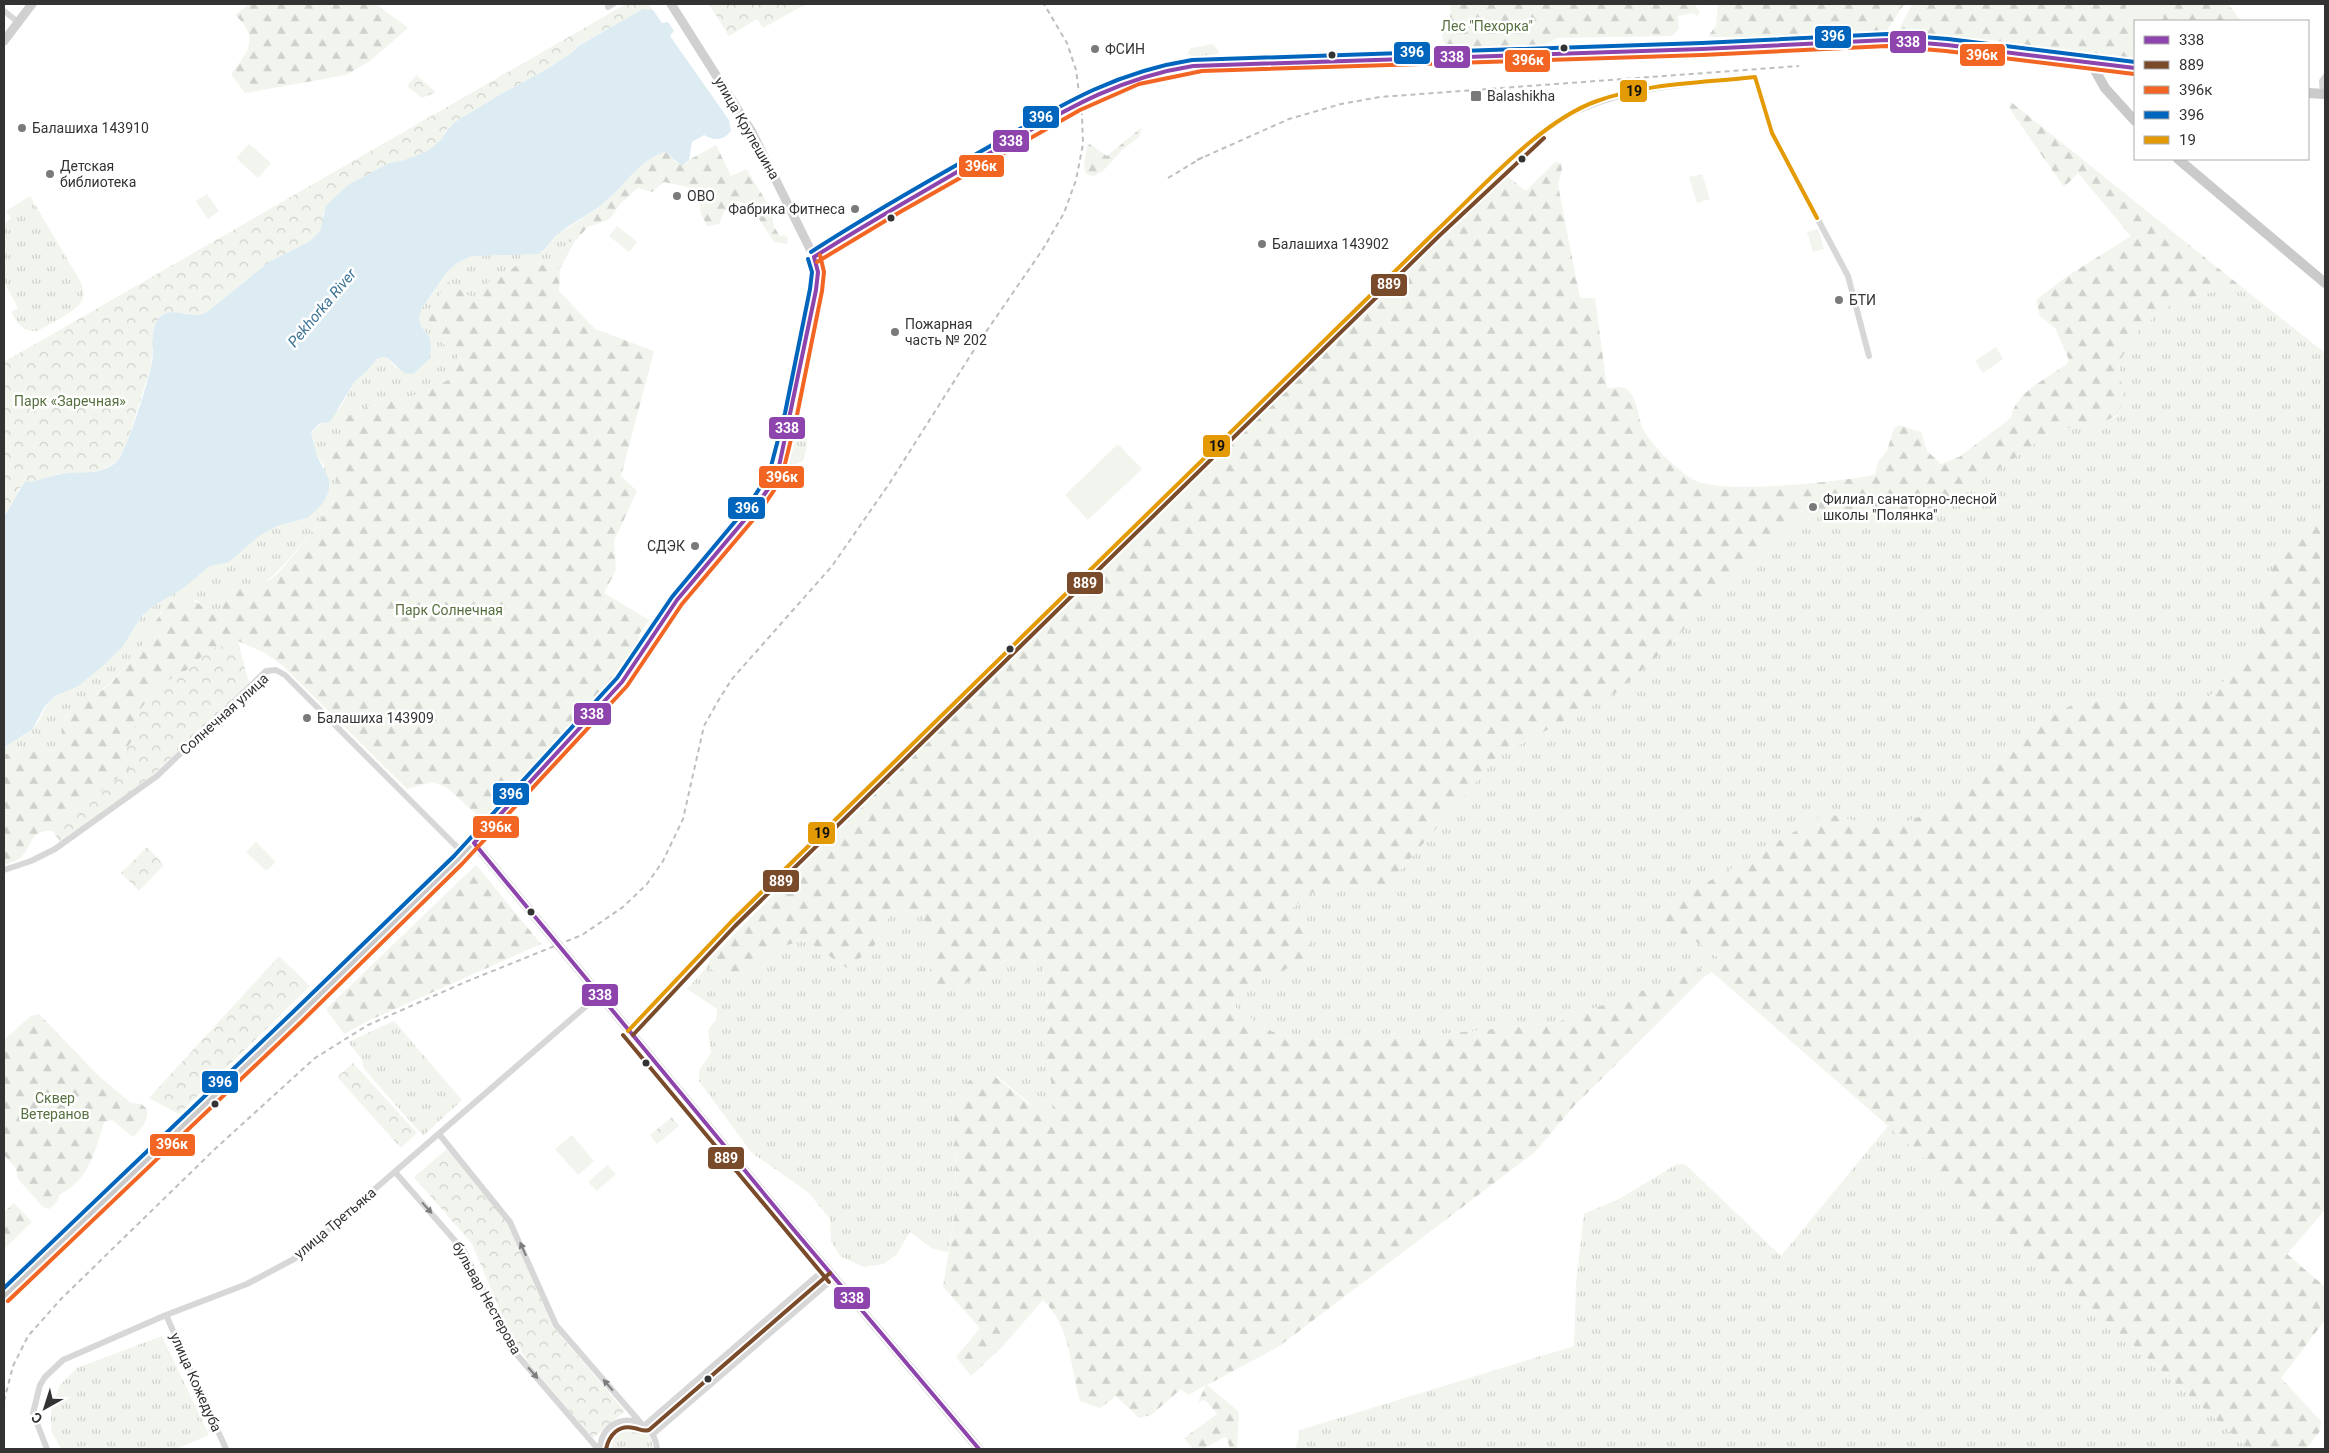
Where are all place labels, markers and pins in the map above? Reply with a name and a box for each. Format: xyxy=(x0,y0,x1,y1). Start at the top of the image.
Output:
place label: ФСИН xyxy=(1105,41,1145,57)
marker: ФСИН xyxy=(1089,43,1101,55)
unlabelled marker xyxy=(1559,43,1569,53)
unlabelled marker xyxy=(1327,50,1337,60)
place label: Balashikha xyxy=(1487,88,1555,104)
marker: Balashikha xyxy=(1469,89,1483,103)
place label: Балашиха 143910 xyxy=(32,120,149,136)
marker: Балашиха 143910 xyxy=(16,122,28,134)
unlabelled marker xyxy=(1517,154,1527,164)
place label: Детская библиотека xyxy=(60,158,136,190)
marker: Детская библиотека xyxy=(44,168,56,180)
place label: ОВО xyxy=(687,188,715,204)
marker: ОВО xyxy=(671,190,683,202)
place label: Фабрика Фитнеса xyxy=(728,201,845,217)
marker: Фабрика Фитнеса xyxy=(849,203,861,215)
unlabelled marker xyxy=(886,213,896,223)
place label: Балашиха 143902 xyxy=(1272,236,1389,252)
marker: Балашиха 143902 xyxy=(1256,238,1268,250)
place label: БТИ xyxy=(1849,292,1876,308)
marker: БТИ xyxy=(1833,294,1845,306)
place label: Пожарная часть № 202 xyxy=(905,316,987,348)
marker: Пожарная часть № 202 xyxy=(889,326,901,338)
place label: Филиал санаторно-лесной школы "Полянка" xyxy=(1823,491,1997,523)
marker: Филиал санаторно-лесной школы "Полянка" xyxy=(1807,501,1819,513)
place label: СДЭК xyxy=(647,538,685,554)
marker: СДЭК xyxy=(689,540,701,552)
unlabelled marker xyxy=(1005,644,1015,654)
place label: Балашиха 143909 xyxy=(317,710,434,726)
marker: Балашиха 143909 xyxy=(301,712,313,724)
unlabelled marker xyxy=(526,907,536,917)
unlabelled marker xyxy=(641,1058,651,1068)
unlabelled marker xyxy=(210,1099,220,1109)
unlabelled marker xyxy=(703,1374,713,1384)

